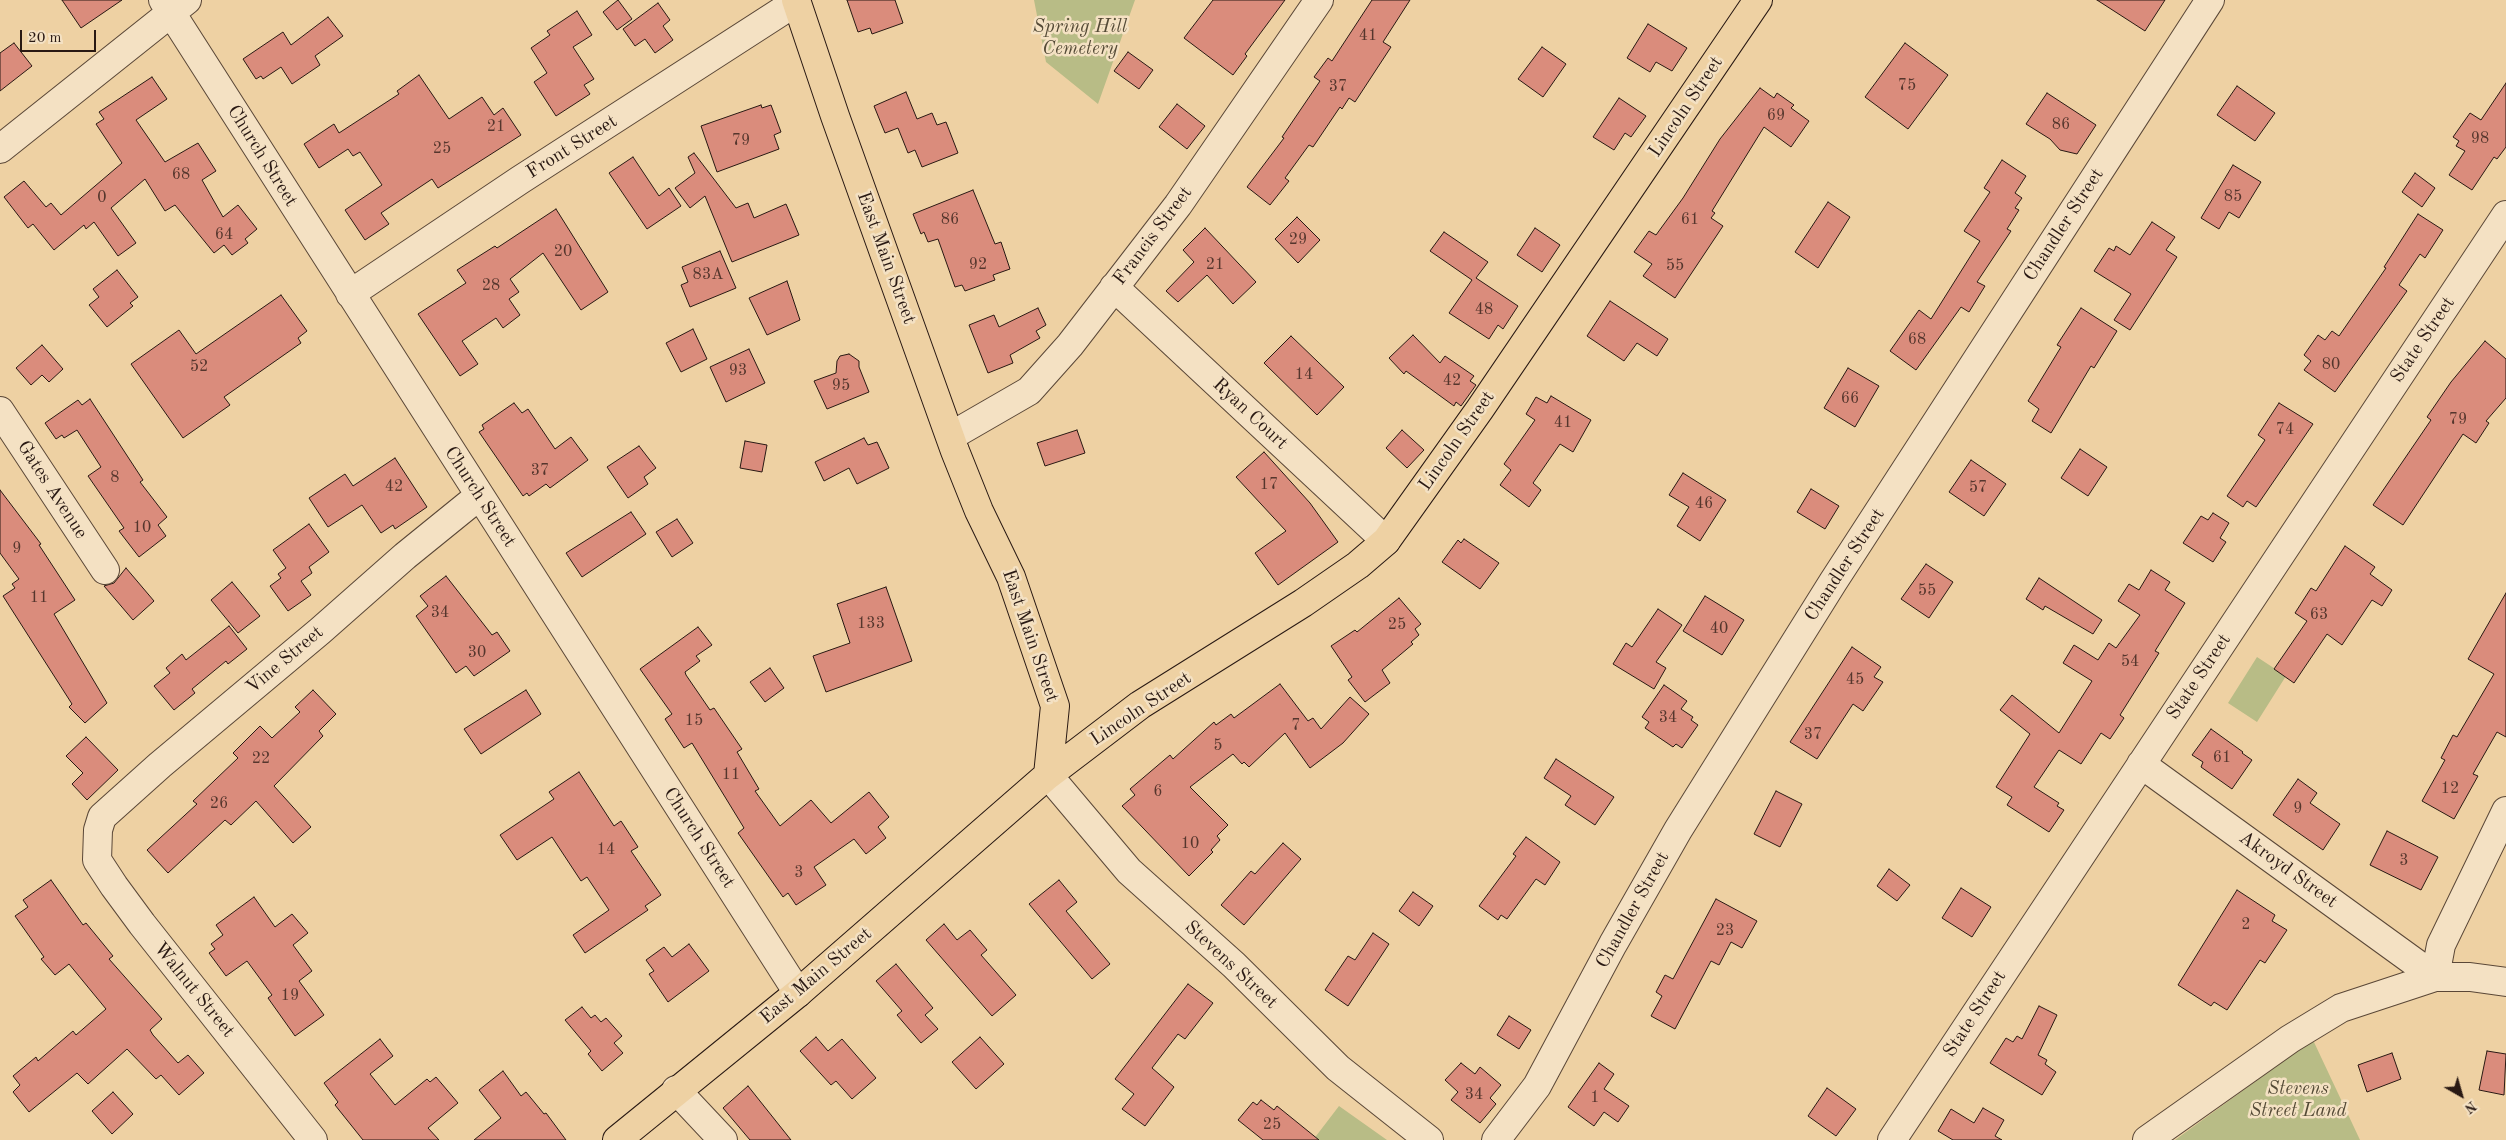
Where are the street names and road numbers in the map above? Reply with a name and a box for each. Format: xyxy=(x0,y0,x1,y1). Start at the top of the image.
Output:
street label: Lincoln Street xyxy=(1644,52,1728,162)
street label: Church Street xyxy=(222,101,302,211)
street label: Front Street xyxy=(522,110,622,184)
street label: Chandler Street xyxy=(2019,164,2109,286)
street label: Francis Street xyxy=(1109,182,1197,290)
street label: East Main Street xyxy=(852,189,920,327)
street label: State Street xyxy=(2386,293,2460,387)
street label: Ryan Court xyxy=(1208,373,1292,455)
street label: Lincoln Street xyxy=(1414,387,1500,495)
street label: Gates Avenue xyxy=(12,437,92,543)
street label: Church Street xyxy=(439,442,521,552)
street label: Chandler Street xyxy=(1800,504,1890,626)
street label: East Main Street xyxy=(997,567,1063,705)
street label: Vine Street xyxy=(242,621,328,699)
street label: State Street xyxy=(2162,630,2236,724)
street label: Lincoln Street xyxy=(1086,667,1196,751)
street label: Church Street xyxy=(658,783,740,893)
street label: Akroyd Street xyxy=(2234,827,2342,913)
street label: Chandler Street xyxy=(1592,848,1674,972)
street label: Stevens Street xyxy=(1180,916,1282,1014)
street label: East Main Street xyxy=(755,923,877,1029)
street label: Walnut Street xyxy=(149,938,239,1042)
street label: State Street xyxy=(1939,966,2011,1062)

